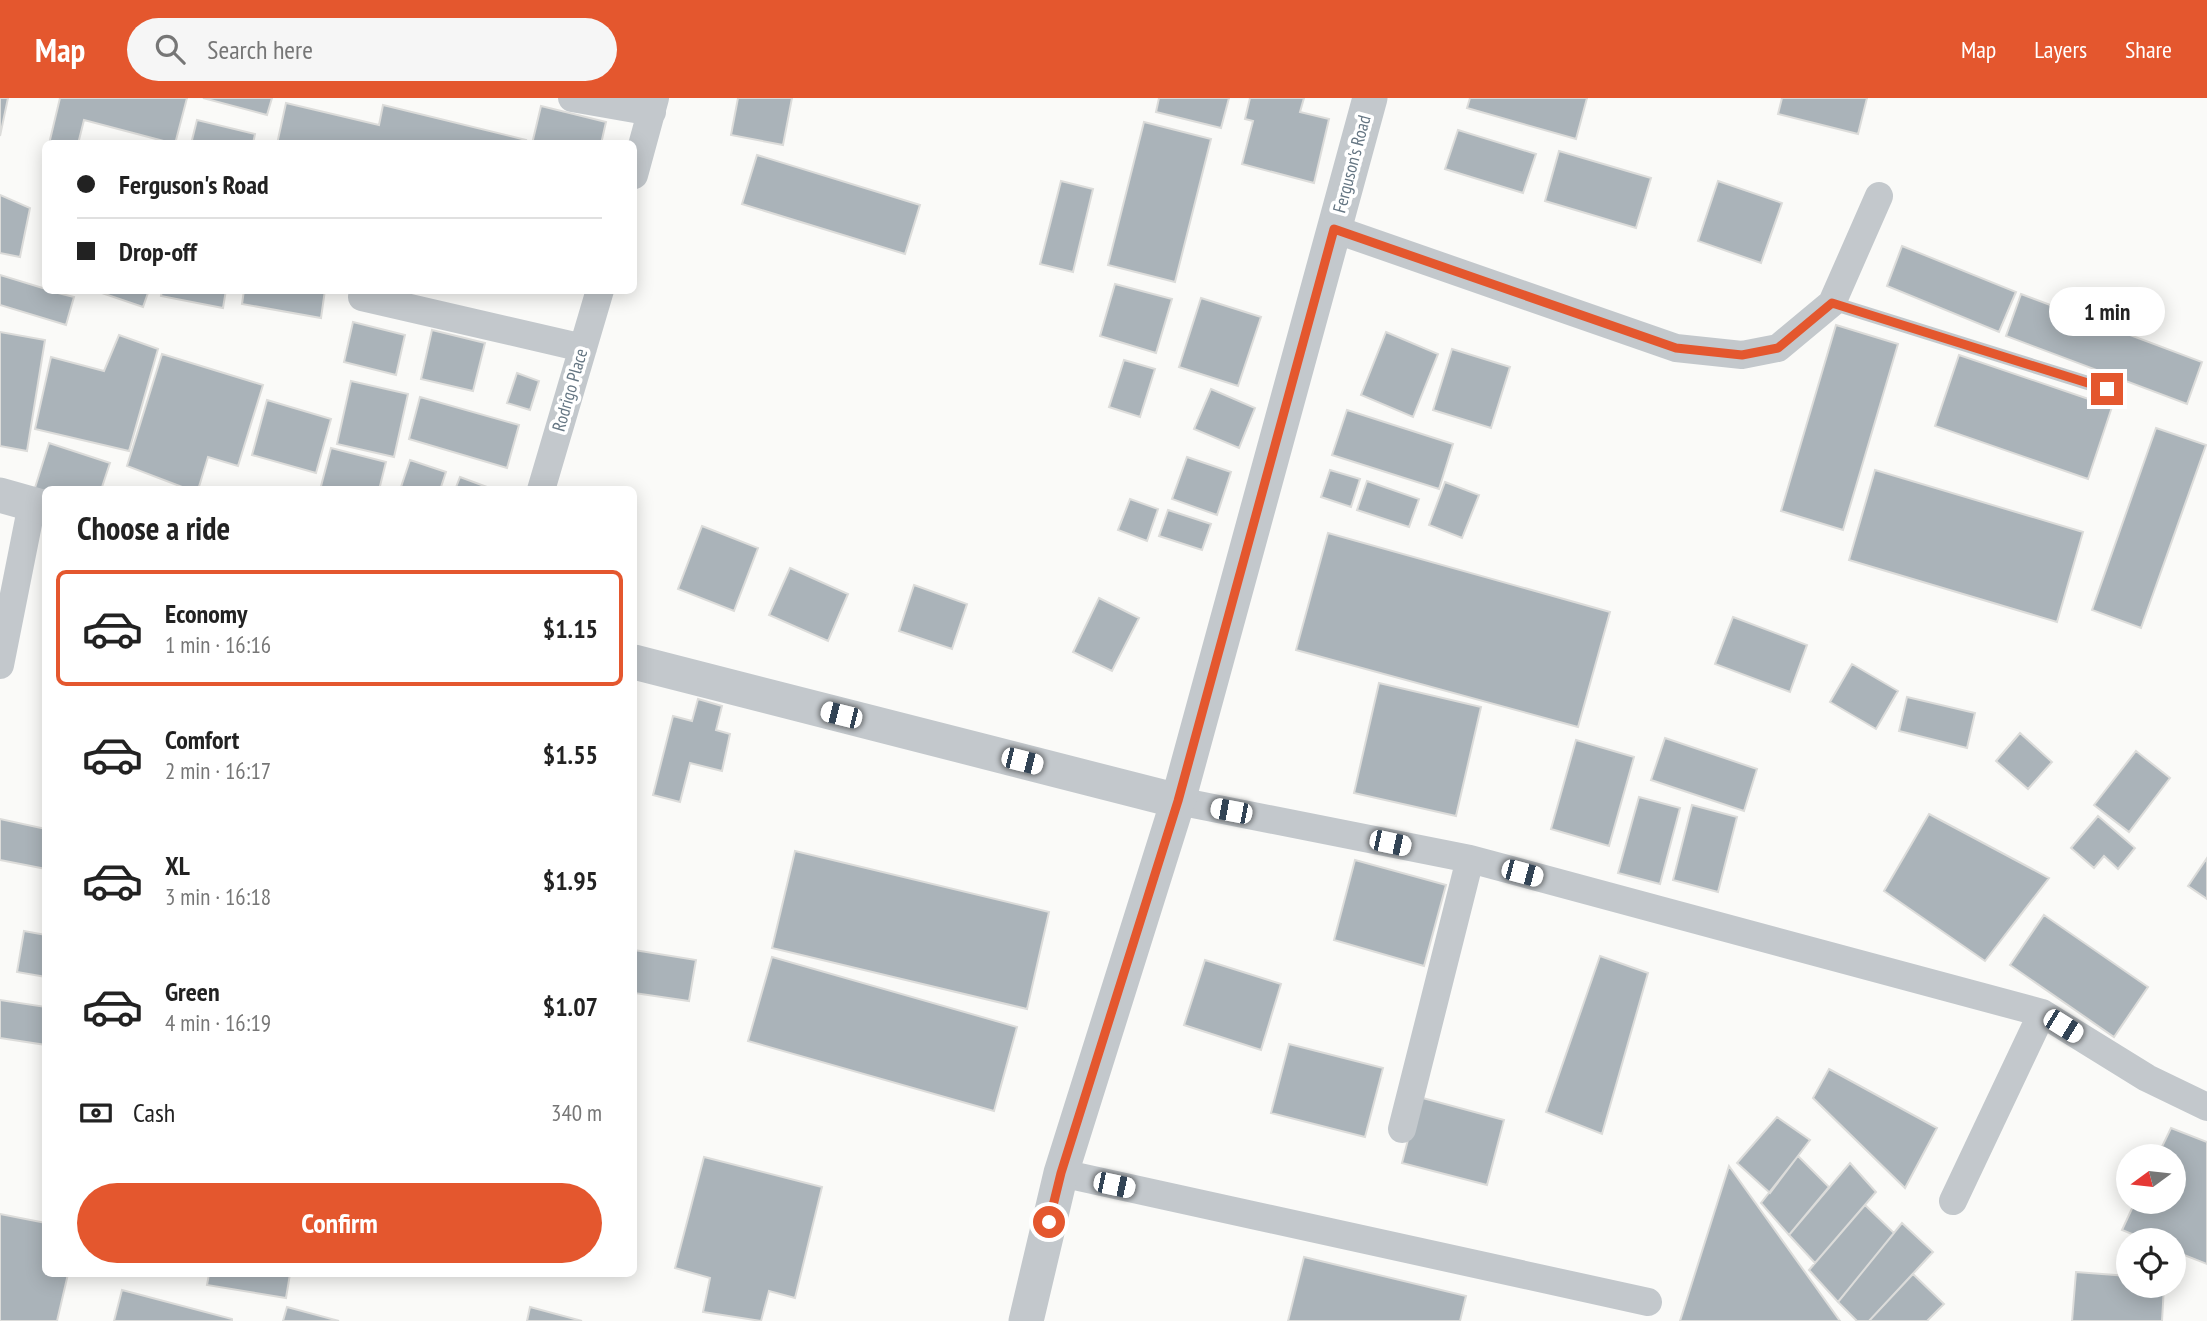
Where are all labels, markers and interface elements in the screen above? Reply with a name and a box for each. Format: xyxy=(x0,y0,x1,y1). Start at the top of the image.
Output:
search box xyxy=(127,18,617,81)
text: Map xyxy=(35,28,85,71)
icon: search xyxy=(151,30,189,68)
text: Search here xyxy=(207,33,313,66)
text: Map xyxy=(1961,34,1996,65)
text: Layers xyxy=(2034,34,2087,65)
text: Share xyxy=(2125,34,2172,65)
street label: Ferguson's Road xyxy=(1327,113,1376,215)
text: Ferguson's Road xyxy=(119,168,268,201)
text: Drop-off xyxy=(119,235,197,268)
callout: 1 min xyxy=(2049,288,2165,336)
text: 1 min xyxy=(2084,297,2130,326)
street label: Rodrigo Place xyxy=(547,346,592,434)
route end xyxy=(2091,373,2123,405)
text: Choose a ride xyxy=(77,507,230,549)
icon: car xyxy=(81,597,144,660)
text: Economy xyxy=(165,597,247,630)
text: $1.15 xyxy=(543,612,598,645)
text: 1 min · 16:16 xyxy=(165,630,271,659)
car xyxy=(819,700,864,730)
icon: car xyxy=(81,723,144,786)
text: Comfort xyxy=(165,723,239,756)
text: $1.55 xyxy=(543,738,598,771)
car xyxy=(1000,746,1045,776)
text: 2 min · 16:17 xyxy=(165,756,271,785)
car xyxy=(1209,797,1254,825)
car xyxy=(1368,828,1413,858)
icon: car xyxy=(81,849,144,912)
text: XL xyxy=(165,849,190,882)
car xyxy=(1499,857,1546,889)
text: $1.95 xyxy=(543,864,598,897)
text: 3 min · 16:18 xyxy=(165,882,271,911)
icon: car xyxy=(81,975,144,1038)
text: Green xyxy=(165,975,220,1008)
text: $1.07 xyxy=(543,990,598,1023)
car xyxy=(2040,1006,2087,1046)
text: 4 min · 16:19 xyxy=(165,1008,271,1037)
icon: cash xyxy=(77,1094,115,1132)
text: Cash xyxy=(133,1096,175,1129)
text: 340 m xyxy=(551,1098,602,1127)
north arrow xyxy=(2116,1144,2186,1214)
map controls xyxy=(2116,1144,2186,1298)
car xyxy=(1092,1170,1137,1200)
button: Confirm xyxy=(77,1183,602,1263)
route start xyxy=(1033,1206,1065,1238)
button: locate xyxy=(2116,1228,2186,1298)

